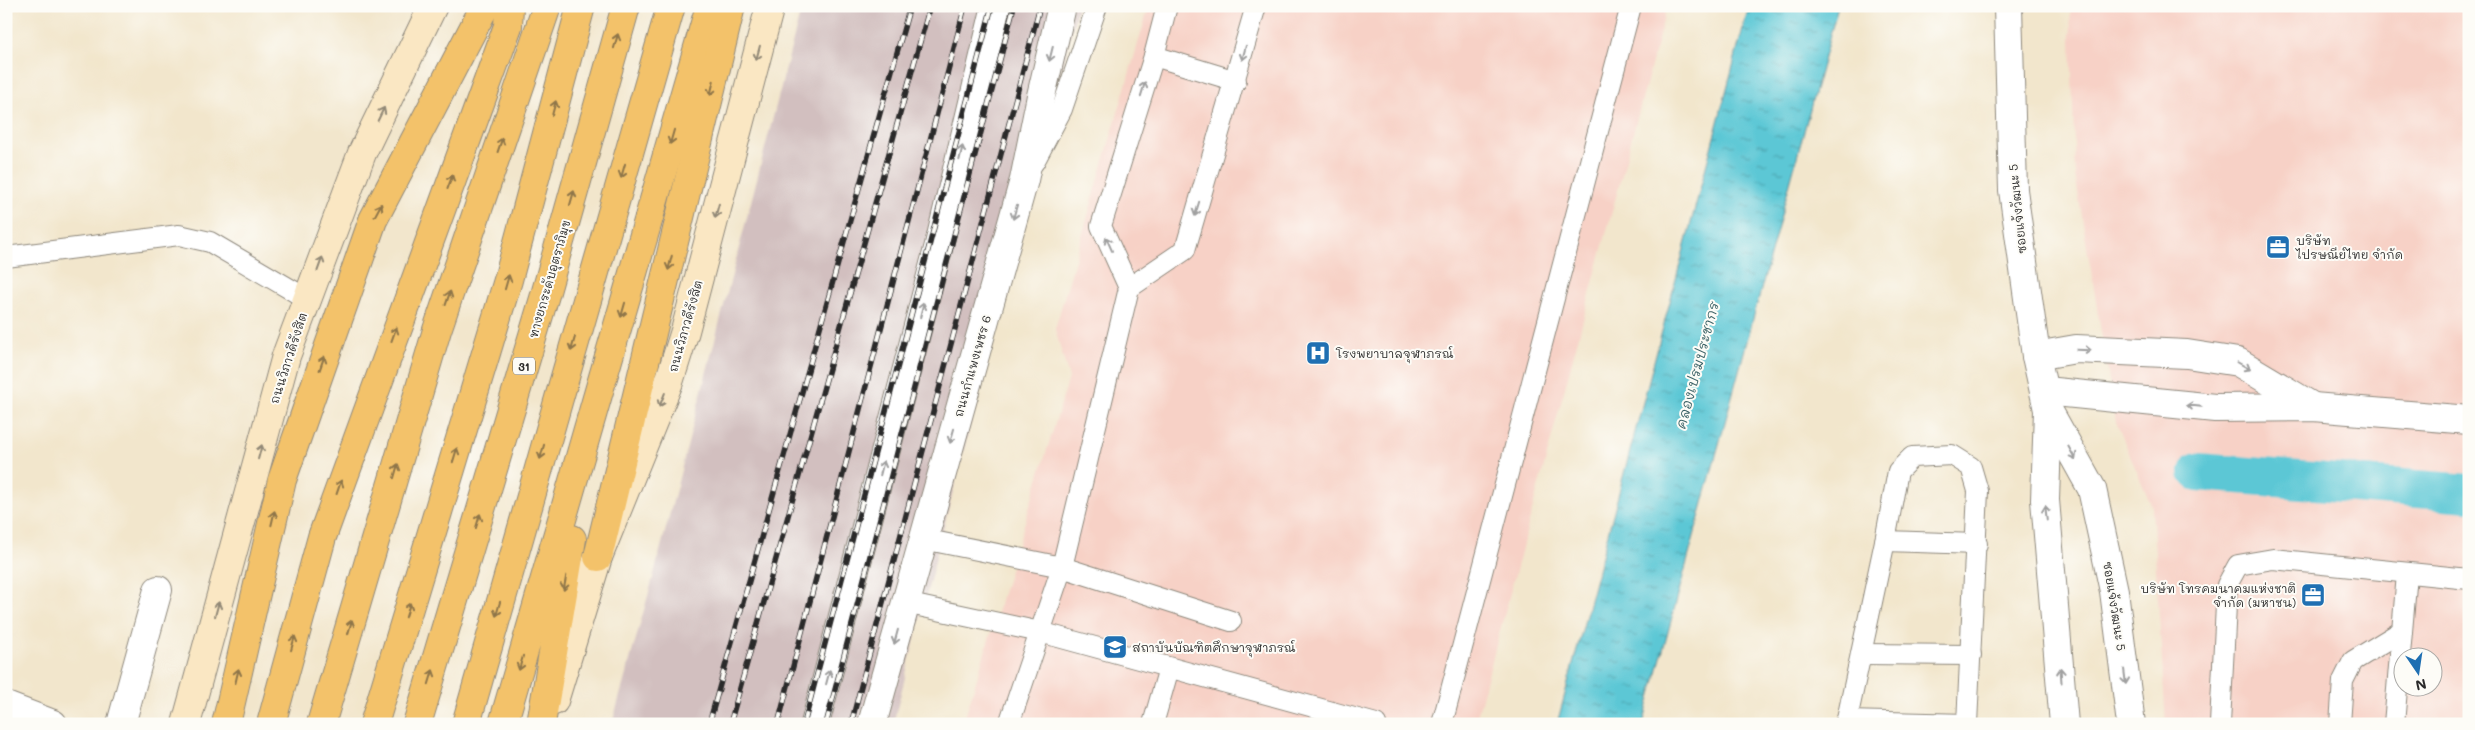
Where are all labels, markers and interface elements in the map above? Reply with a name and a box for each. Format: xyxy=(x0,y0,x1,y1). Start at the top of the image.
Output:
one-way arrow xyxy=(612,33,621,49)
one-way arrow xyxy=(753,45,762,61)
one-way arrow xyxy=(1046,45,1055,61)
one-way arrow xyxy=(1238,45,1248,61)
one-way arrow xyxy=(707,79,716,95)
one-way arrow xyxy=(1139,82,1149,98)
one-way arrow xyxy=(550,101,559,117)
one-way arrow xyxy=(377,107,386,122)
one-way arrow xyxy=(667,129,677,145)
one-way arrow xyxy=(496,137,505,153)
one-way arrow xyxy=(957,145,966,161)
one-way arrow xyxy=(618,162,628,178)
street label: ซอยแจ้งวัฒนะ 5 xyxy=(2004,163,2030,255)
one-way arrow xyxy=(446,175,455,190)
one-way arrow xyxy=(568,190,578,206)
one-way arrow xyxy=(1192,201,1202,217)
one-way arrow xyxy=(712,202,721,218)
one-way arrow xyxy=(373,203,383,218)
one-way arrow xyxy=(1010,204,1020,220)
street label: ทางยกระดับอุตราภิมุข xyxy=(524,218,576,341)
place label: บริษัท ไปรษณีย์ไทย จำกัด xyxy=(2295,232,2403,262)
office icon: บริษัท ไปรษณีย์ไทย จำกัด xyxy=(2265,234,2291,260)
one-way arrow xyxy=(1104,237,1113,252)
one-way arrow xyxy=(665,254,674,270)
one-way arrow xyxy=(316,257,325,273)
one-way arrow xyxy=(503,275,513,291)
street label: ถนนวิภาวดีรังสิต xyxy=(664,278,706,374)
one-way arrow xyxy=(443,291,453,307)
water label: คลองเปรมประชากร xyxy=(1671,299,1723,431)
one-way arrow xyxy=(618,302,627,318)
one-way arrow xyxy=(918,303,928,319)
street label: ถนนวิภาวดีรังสิต xyxy=(266,310,310,406)
street label: ถนนกำแพงเพชร 6 xyxy=(950,313,994,419)
one-way arrow xyxy=(390,327,399,342)
one-way arrow xyxy=(568,335,578,351)
hospital icon: โรงพยาบาลจุฬาภรณ์ xyxy=(1305,340,1331,366)
place label: โรงพยาบาลจุฬาภรณ์ xyxy=(1335,345,1454,364)
one-way arrow xyxy=(2076,345,2092,354)
one-way arrow xyxy=(318,355,328,371)
road number: 31 xyxy=(513,358,535,374)
one-way arrow xyxy=(2237,362,2251,372)
one-way arrow xyxy=(656,392,666,407)
one-way arrow xyxy=(2186,401,2202,411)
one-way arrow xyxy=(947,427,957,443)
one-way arrow xyxy=(537,444,547,460)
one-way arrow xyxy=(256,445,265,461)
one-way arrow xyxy=(2068,445,2077,460)
one-way arrow xyxy=(451,447,461,463)
one-way arrow xyxy=(878,460,888,476)
one-way arrow xyxy=(391,463,401,479)
one-way arrow xyxy=(335,480,344,496)
one-way arrow xyxy=(2042,506,2051,522)
one-way arrow xyxy=(269,510,278,526)
one-way arrow xyxy=(473,514,483,530)
street label: ซอยแจ้งวัฒนะ 5 xyxy=(2100,560,2130,652)
one-way arrow xyxy=(559,575,569,591)
place label: บริษัท โทรคมนาคมแห่งชาติ จำกัด (มหาชน) xyxy=(2140,580,2296,610)
office icon: บริษัท โทรคมนาคมแห่งชาติ จำกัด (มหาชน) xyxy=(2300,582,2326,608)
one-way arrow xyxy=(493,600,502,616)
one-way arrow xyxy=(213,602,222,618)
one-way arrow xyxy=(404,603,413,618)
one-way arrow xyxy=(345,619,355,635)
one-way arrow xyxy=(891,628,900,644)
school or university icon: สถาบันบัณฑิตศึกษาจุฬาภรณ์ xyxy=(1102,634,1128,660)
one-way arrow xyxy=(289,635,298,651)
place label: สถาบันบัณฑิตศึกษาจุฬาภรณ์ xyxy=(1132,639,1296,658)
north arrow xyxy=(2392,648,2442,698)
one-way arrow xyxy=(515,655,525,671)
one-way arrow xyxy=(2056,667,2065,683)
one-way arrow xyxy=(233,669,242,685)
one-way arrow xyxy=(426,669,436,685)
one-way arrow xyxy=(824,669,833,685)
one-way arrow xyxy=(2120,669,2130,685)
text: N xyxy=(2414,675,2428,696)

